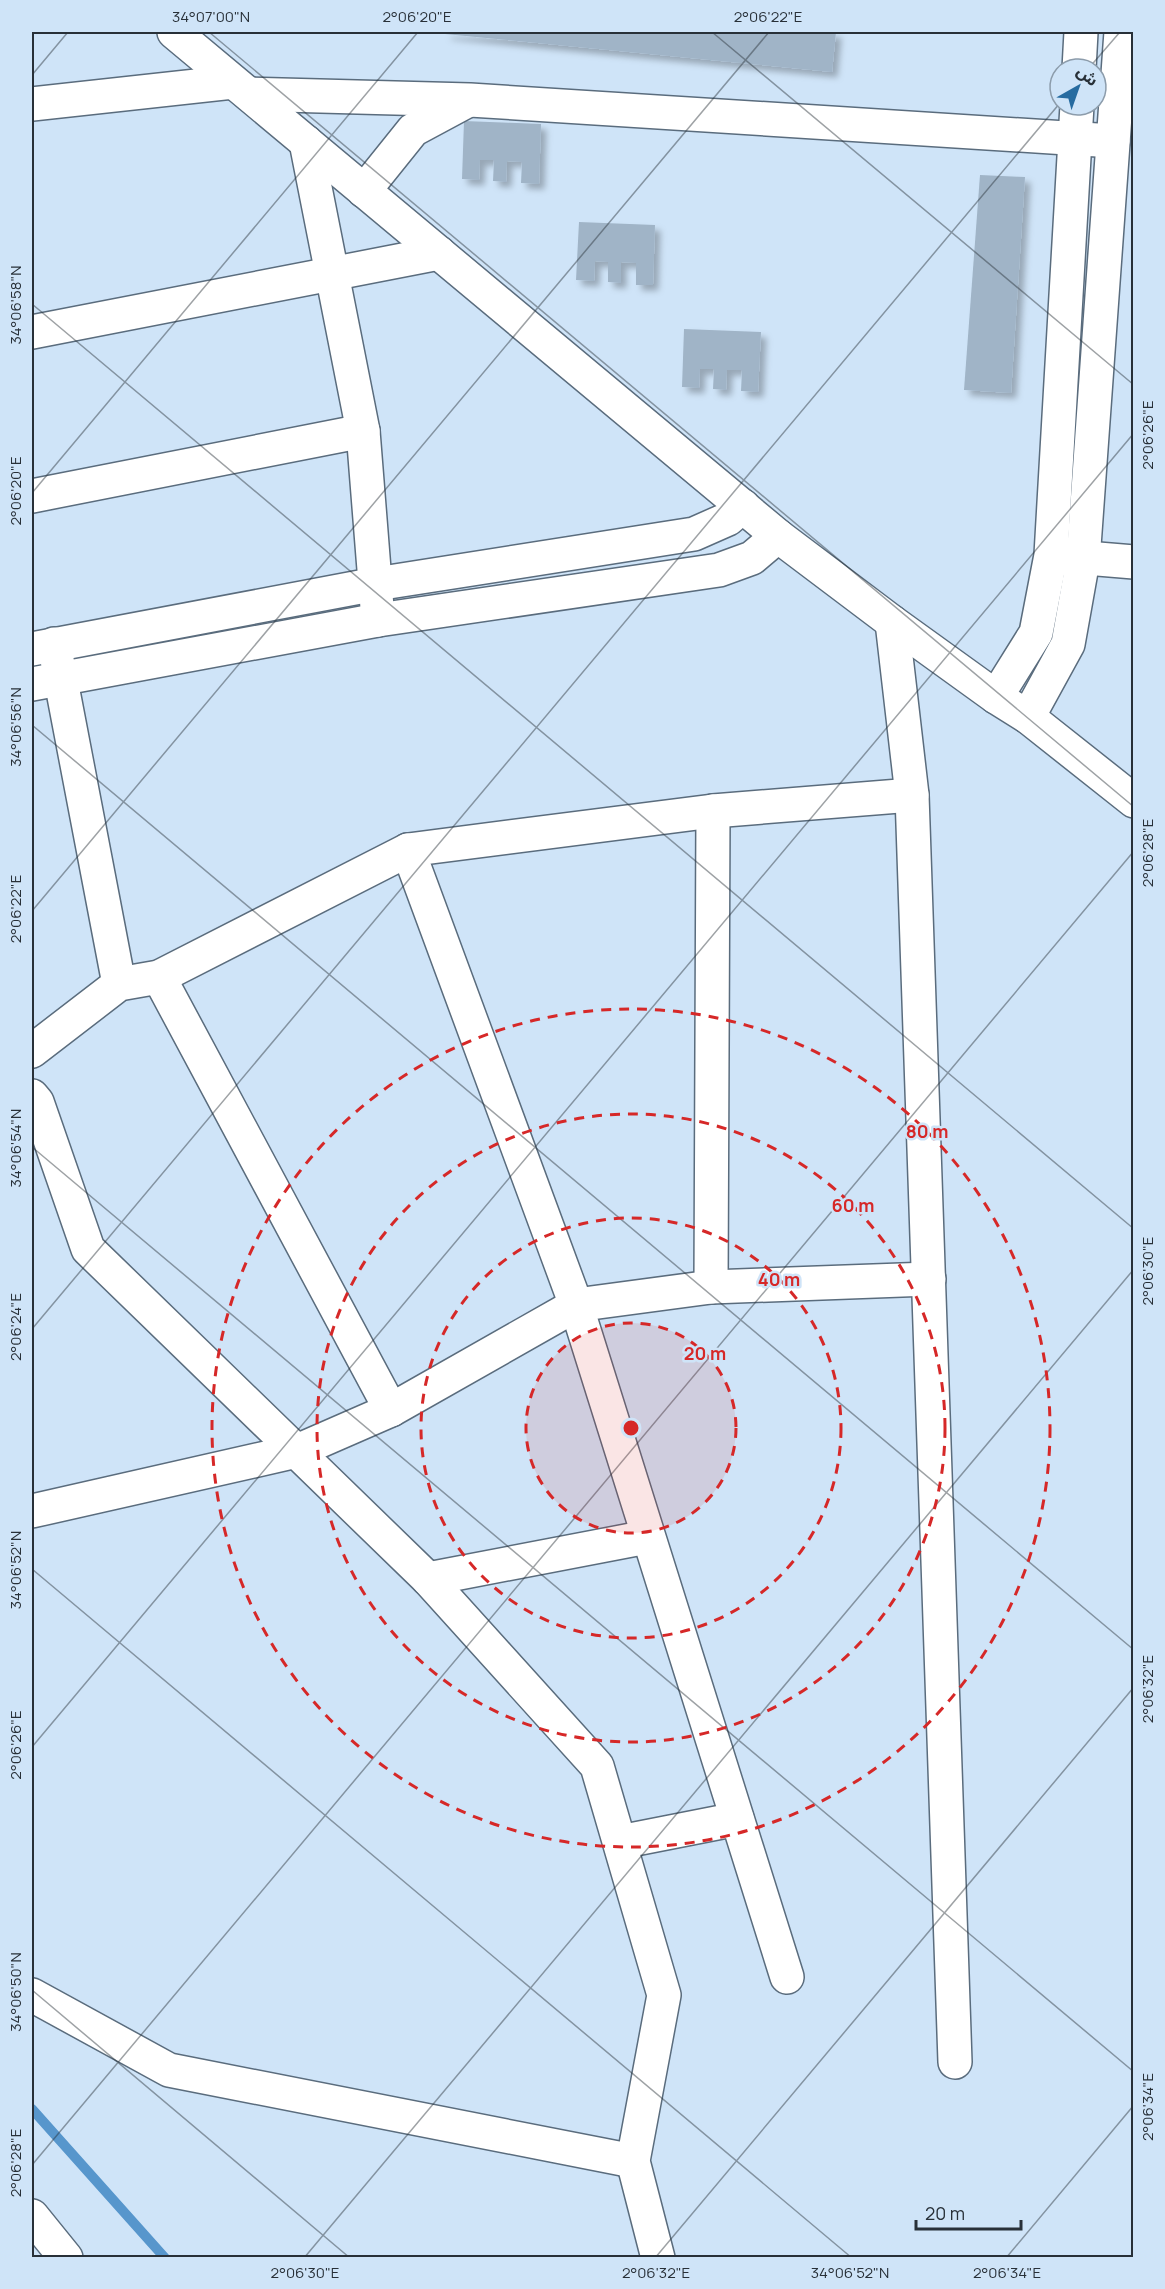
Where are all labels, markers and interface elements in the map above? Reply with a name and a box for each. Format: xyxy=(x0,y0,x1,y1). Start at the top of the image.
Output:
text: 34°07'00"N xyxy=(172,6,250,27)
text: 2°06'20"E xyxy=(382,6,452,27)
text: 2°06'22"E xyxy=(734,6,802,27)
north arrow xyxy=(1048,57,1108,117)
text: ش xyxy=(1072,60,1103,91)
text: 34°06'58"N xyxy=(5,265,26,345)
text: 2°06'26"E xyxy=(1137,400,1158,470)
text: 2°06'20"E xyxy=(5,456,26,526)
text: 34°06'56"N xyxy=(5,687,26,767)
text: 2°06'28"E xyxy=(1137,819,1158,887)
text: 2°06'22"E xyxy=(5,875,26,943)
text: 34°06'54"N xyxy=(5,1109,26,1187)
text: 80 m xyxy=(906,1119,948,1143)
text: 60 m xyxy=(832,1193,874,1217)
text: 2°06'30"E xyxy=(1137,1237,1158,1305)
text: 40 m xyxy=(758,1267,800,1291)
text: 2°06'24"E xyxy=(5,1293,26,1361)
text: 20 m xyxy=(684,1341,726,1365)
centre of rings xyxy=(621,1418,641,1438)
text: 34°06'52"N xyxy=(5,1531,26,1609)
text: 2°06'32"E xyxy=(1137,1655,1158,1723)
text: 2°06'26"E xyxy=(5,1710,26,1780)
text: 34°06'50"N xyxy=(5,1952,26,2032)
text: 2°06'34"E xyxy=(1137,2073,1158,2141)
text: 2°06'28"E xyxy=(5,2129,26,2197)
scale bar xyxy=(916,2193,1021,2231)
text: 20 m xyxy=(925,2201,965,2225)
text: 2°06'30"E xyxy=(271,2262,339,2283)
text: 2°06'32"E xyxy=(622,2262,690,2283)
text: 34°06'52"N xyxy=(811,2262,889,2283)
text: 2°06'34"E xyxy=(973,2262,1041,2283)

